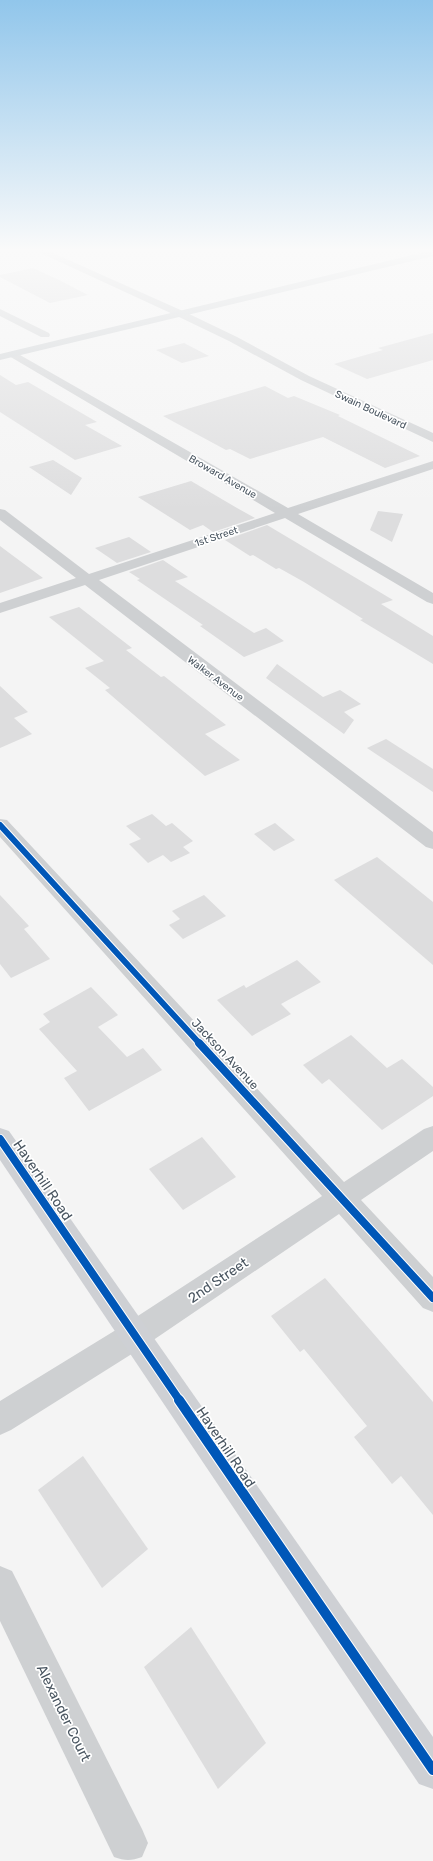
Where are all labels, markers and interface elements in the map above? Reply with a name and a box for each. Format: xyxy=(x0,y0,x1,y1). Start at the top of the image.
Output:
street label: Swain Boulevard xyxy=(333,388,408,432)
street label: Broward Avenue xyxy=(186,453,259,501)
street label: 1st Street xyxy=(193,524,239,550)
street label: Walker Avenue xyxy=(185,654,246,704)
street label: Jackson Avenue xyxy=(189,1016,262,1093)
street label: Haverhill Road xyxy=(9,1137,76,1224)
street label: 2nd Street xyxy=(185,1254,252,1307)
street label: Haverhill Road xyxy=(192,1404,259,1491)
street label: Alexander Court xyxy=(33,1662,95,1765)

